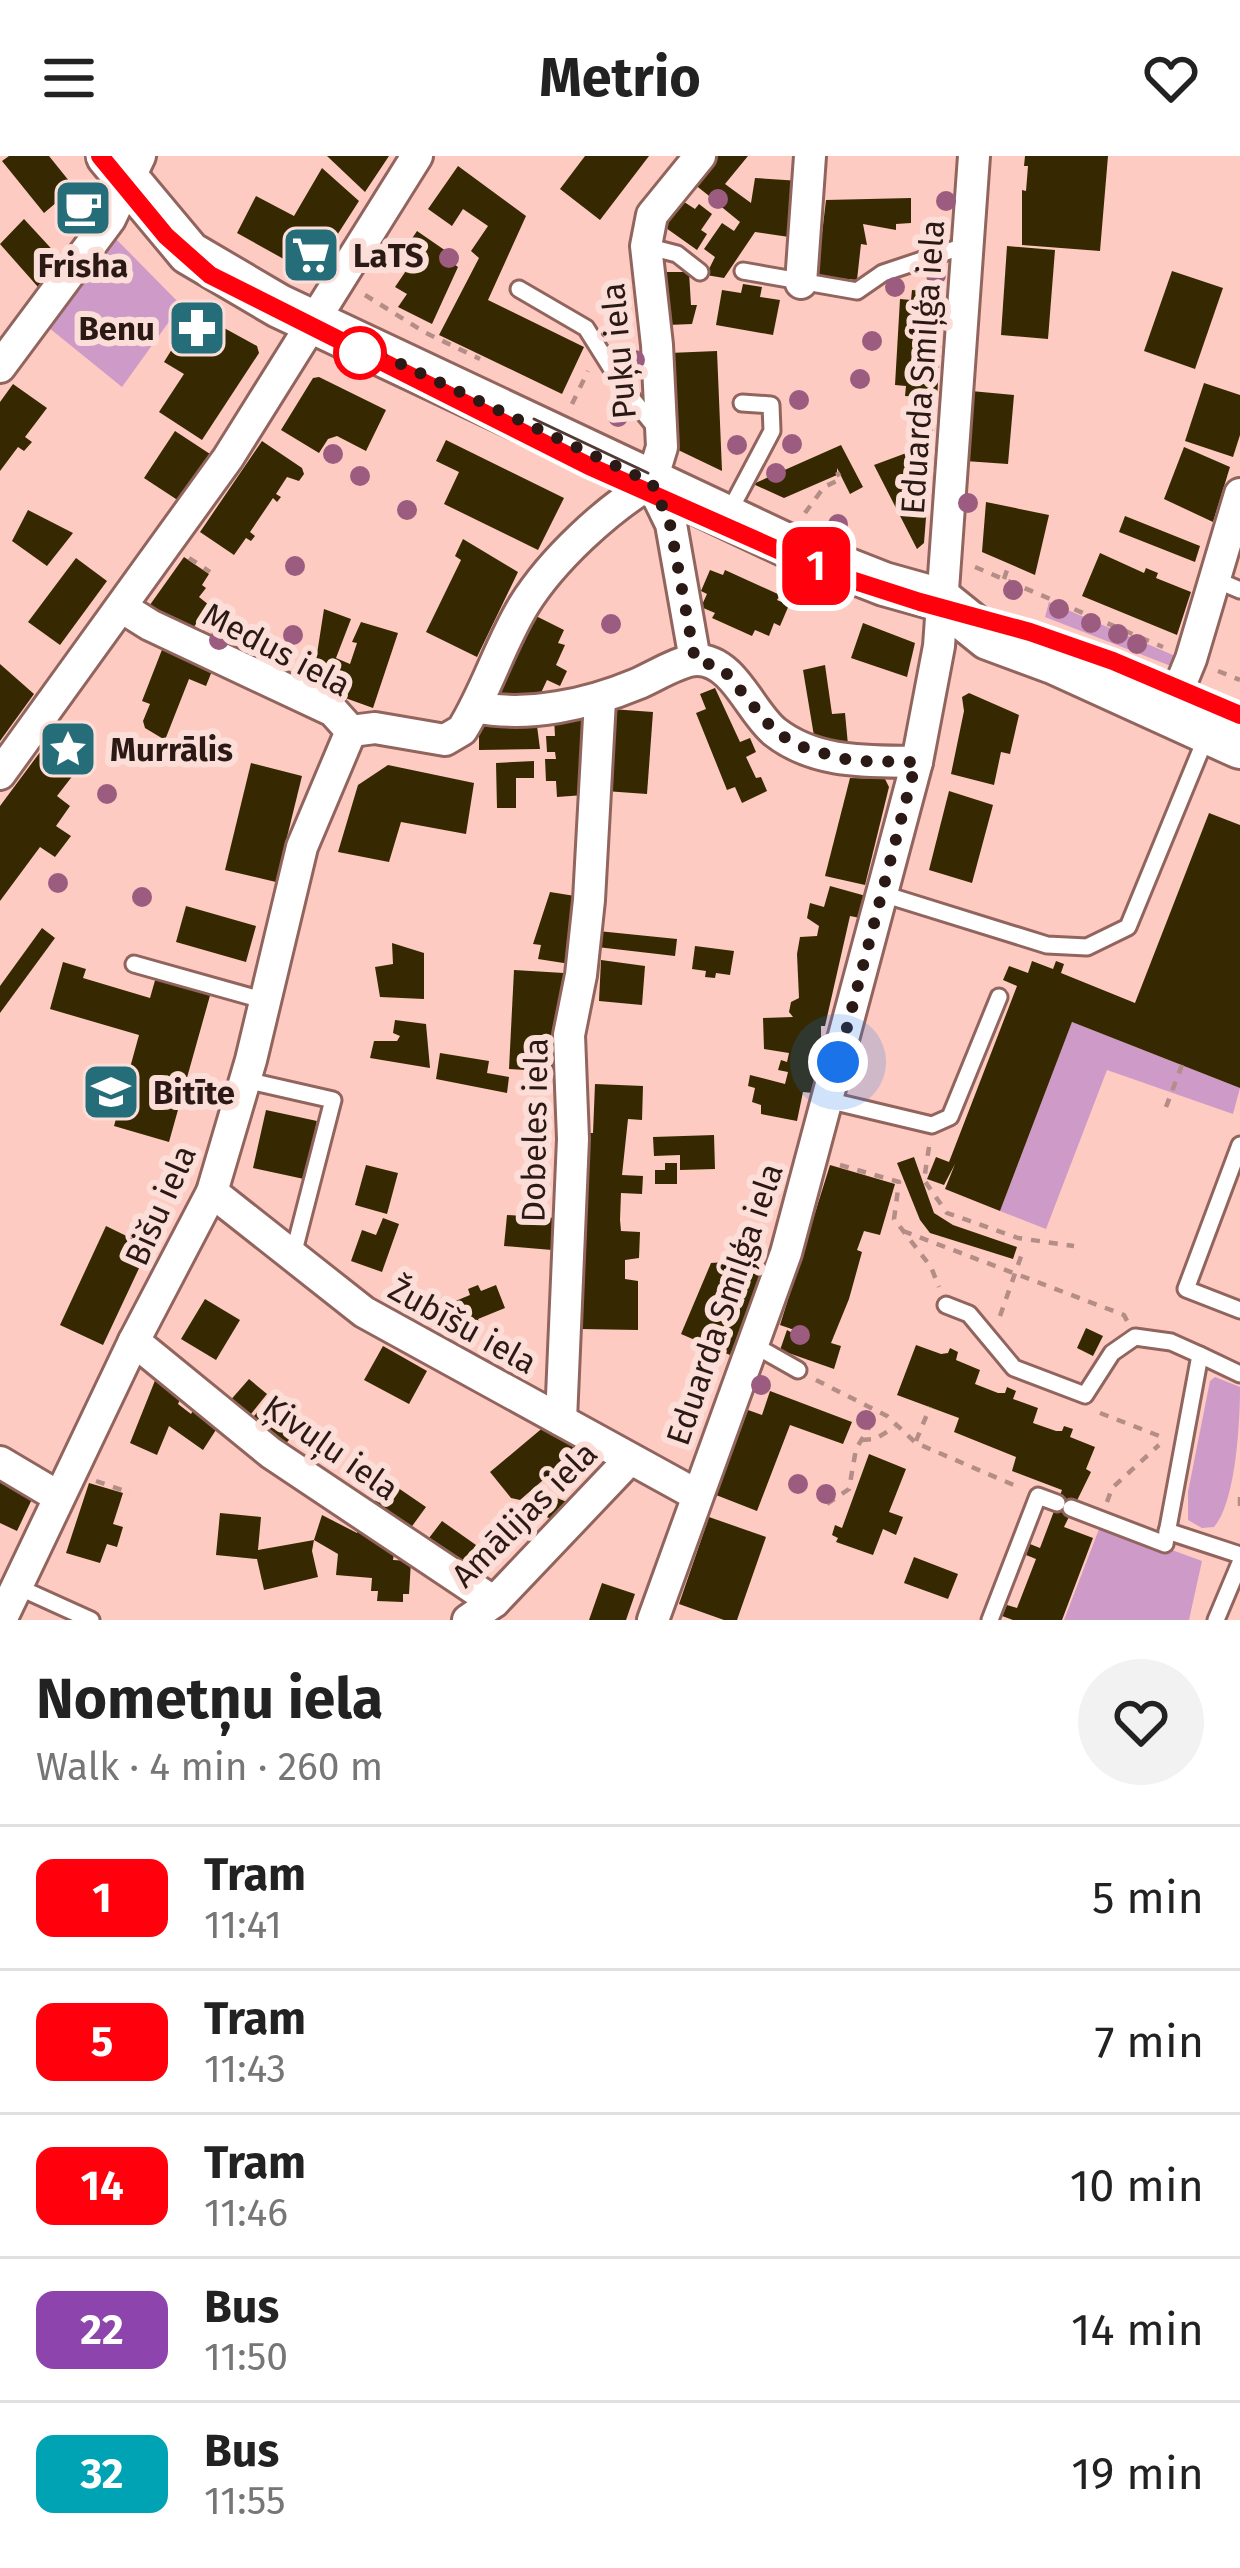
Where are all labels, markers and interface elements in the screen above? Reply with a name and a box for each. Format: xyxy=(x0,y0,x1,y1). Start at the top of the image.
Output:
icon: menu xyxy=(36,45,102,111)
icon: heart xyxy=(1138,45,1204,111)
text: Metrio xyxy=(539,46,701,110)
cafe icon: Frisha xyxy=(52,177,114,239)
street label: Eduarda Smiļģa iela xyxy=(893,218,954,516)
supermarket icon: LaTS xyxy=(280,224,342,286)
place label: LaTS xyxy=(353,236,424,276)
place label: Frisha xyxy=(38,246,128,286)
street label: Puķu iela xyxy=(593,281,646,421)
pharmacy icon: Benu xyxy=(166,297,228,359)
place label: Benu xyxy=(79,309,155,349)
unlabelled marker xyxy=(335,328,385,378)
line badge: 1 xyxy=(777,527,855,605)
text: 1 xyxy=(806,541,826,591)
street label: Medus iela xyxy=(196,594,357,705)
place icon: Murrālis xyxy=(37,718,99,780)
place label: Murrālis xyxy=(110,730,233,770)
your location xyxy=(808,1032,868,1092)
street label: Dobeles iela xyxy=(513,1037,557,1223)
school or university icon: Bitīte xyxy=(80,1061,142,1123)
place label: Bitīte xyxy=(153,1073,235,1113)
street label: Bišu iela xyxy=(117,1139,205,1272)
street label: Eduarda Smiļģa iela xyxy=(658,1158,793,1451)
street label: Žubīšu iela xyxy=(382,1269,543,1383)
street label: Ķivuļu iela xyxy=(254,1387,406,1510)
street label: Amālijas iela xyxy=(444,1434,606,1596)
button: heart xyxy=(1078,1659,1204,1785)
text: Nometņu iela xyxy=(36,1665,383,1733)
text: Walk · 4 min · 260 m xyxy=(36,1744,383,1790)
text: Tram xyxy=(204,1848,306,1902)
text: 5 min xyxy=(1092,1871,1204,1925)
text: 1 xyxy=(92,1873,112,1923)
text: 11:41 xyxy=(204,1902,282,1948)
text: Tram xyxy=(204,1992,306,2046)
text: 7 min xyxy=(1094,2015,1204,2069)
text: 5 xyxy=(91,2017,113,2067)
text: 11:43 xyxy=(204,2046,286,2092)
text: Tram xyxy=(204,2136,306,2190)
text: 10 min xyxy=(1070,2159,1204,2213)
text: 14 xyxy=(80,2161,124,2211)
text: 11:46 xyxy=(204,2190,288,2236)
text: Bus xyxy=(204,2280,279,2334)
text: 14 min xyxy=(1071,2303,1204,2357)
text: 22 xyxy=(80,2305,124,2355)
text: 11:50 xyxy=(204,2334,288,2380)
text: Bus xyxy=(204,2424,279,2478)
text: 19 min xyxy=(1071,2447,1204,2501)
text: 32 xyxy=(80,2449,124,2499)
text: 11:55 xyxy=(204,2478,286,2524)

